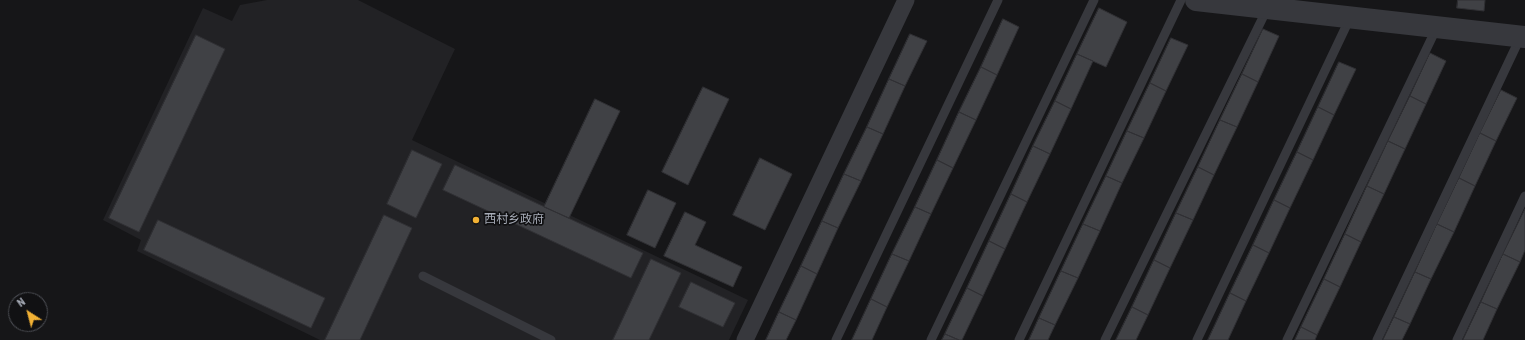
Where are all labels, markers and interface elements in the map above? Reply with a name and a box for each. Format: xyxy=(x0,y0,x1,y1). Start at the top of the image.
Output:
place label: 西村乡政府 xyxy=(484,213,544,227)
marker: 西村乡政府 xyxy=(471,215,481,225)
north arrow xyxy=(8,292,48,332)
text: N xyxy=(15,295,28,310)

